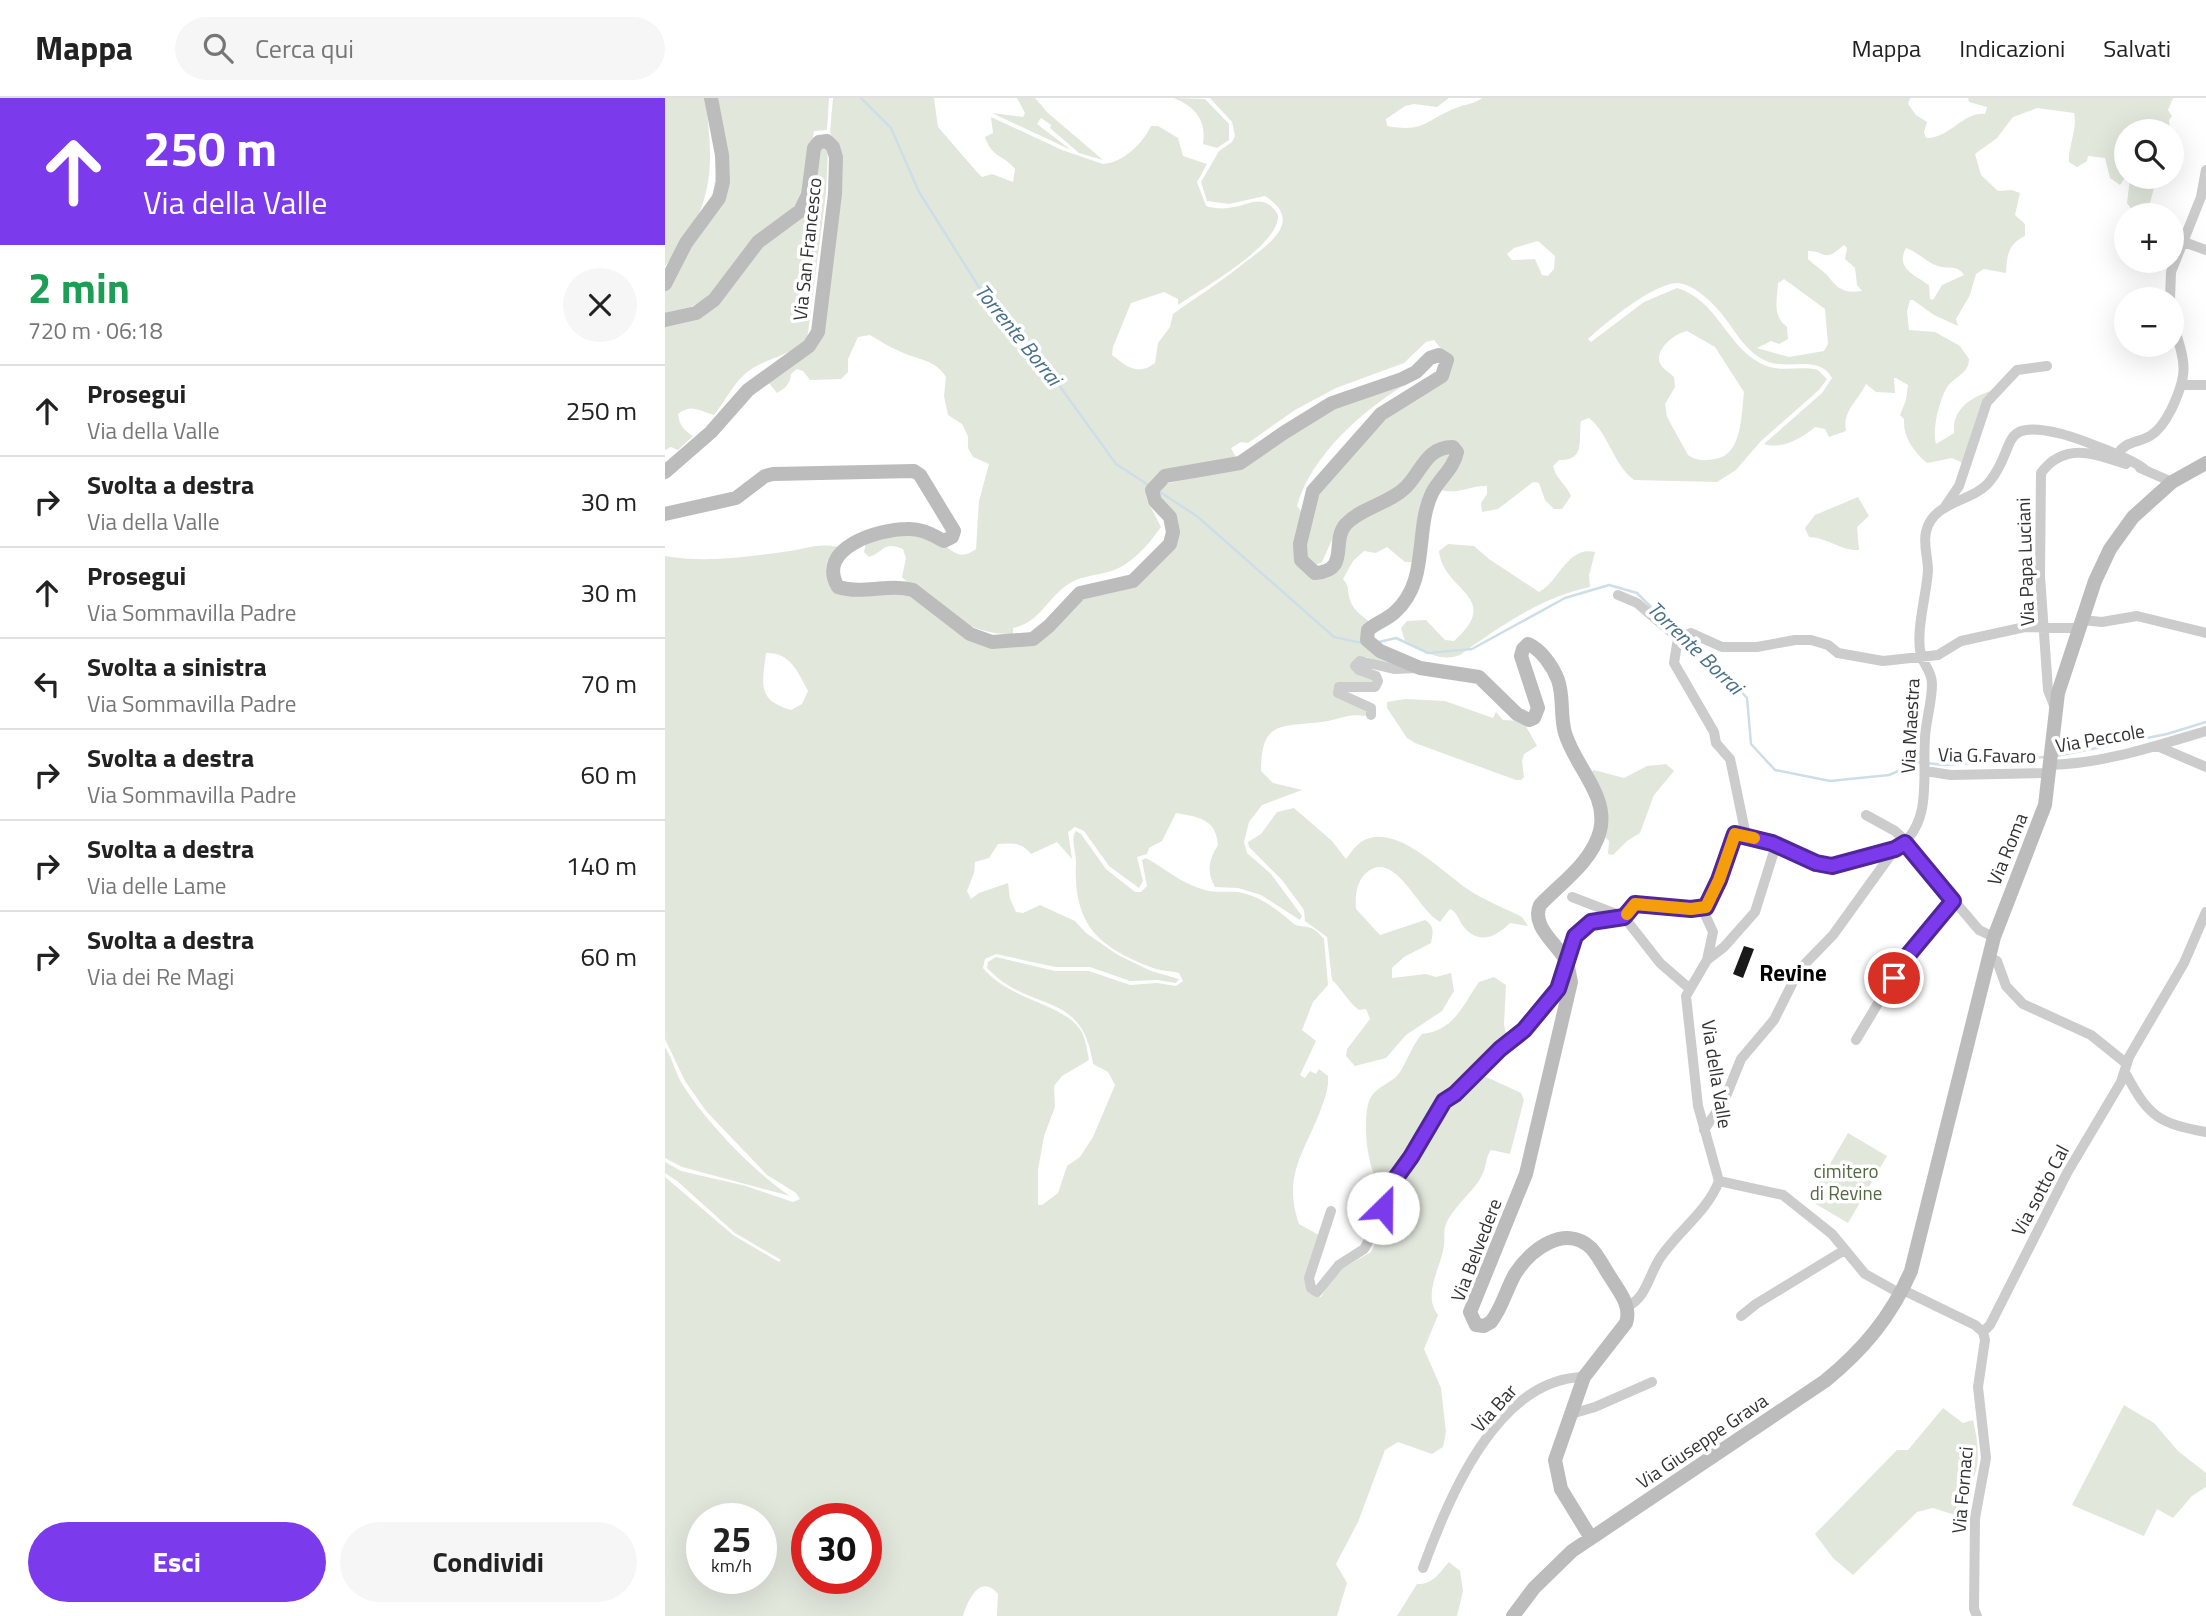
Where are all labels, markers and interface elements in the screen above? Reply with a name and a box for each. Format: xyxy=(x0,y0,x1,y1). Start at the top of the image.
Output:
search box xyxy=(175,17,665,80)
text: Mappa xyxy=(35,23,133,73)
icon: search xyxy=(199,29,237,67)
text: Cerca qui xyxy=(255,29,354,68)
text: Mappa xyxy=(1852,30,1921,66)
text: Indicazioni xyxy=(1959,30,2065,66)
text: Salvati xyxy=(2103,30,2171,66)
text: 250 m xyxy=(143,110,277,185)
map controls xyxy=(2114,119,2184,357)
button: search xyxy=(2114,119,2184,189)
icon: ahead xyxy=(28,126,119,217)
street label: Via San Francesco xyxy=(785,176,828,322)
text: Via della Valle xyxy=(143,178,327,226)
button: + xyxy=(2114,203,2184,273)
text: 2 min xyxy=(28,255,130,319)
button: close xyxy=(563,268,637,342)
water label: Torrente Borrai xyxy=(968,277,1072,394)
button: − xyxy=(2114,287,2184,357)
text: 720 m · 06:18 xyxy=(28,313,163,348)
text: Prosegui xyxy=(87,374,186,413)
text: 250 m xyxy=(566,391,637,430)
icon: ahead xyxy=(28,392,66,430)
text: Via della Valle xyxy=(87,413,220,448)
text: Svolta a destra xyxy=(87,465,254,504)
text: 30 m xyxy=(580,482,637,521)
icon: right xyxy=(28,483,66,521)
street label: Via Papa Luciani xyxy=(2008,497,2041,627)
text: Via della Valle xyxy=(87,504,220,539)
text: Prosegui xyxy=(87,556,186,595)
text: 30 m xyxy=(580,573,637,612)
icon: ahead xyxy=(28,574,66,612)
water label: Torrente Borrai xyxy=(1640,593,1753,703)
text: Via Sommavilla Padre xyxy=(87,595,296,630)
text: Svolta a sinistra xyxy=(87,647,267,686)
text: 70 m xyxy=(580,664,637,703)
icon: left xyxy=(28,665,66,703)
street label: Via Maestra xyxy=(1893,677,1927,774)
text: Via Sommavilla Padre xyxy=(87,686,296,721)
street label: Via Peccole xyxy=(2053,715,2147,760)
text: Svolta a destra xyxy=(87,738,254,777)
street label: Via G.Favaro xyxy=(1938,739,2036,770)
text: 60 m xyxy=(580,755,637,794)
icon: right xyxy=(28,756,66,794)
text: Via Sommavilla Padre xyxy=(87,777,296,812)
street label: Via Roma xyxy=(1979,808,2034,889)
text: Svolta a destra xyxy=(87,829,254,868)
text: 140 m xyxy=(566,846,637,885)
icon: right xyxy=(28,847,66,885)
text: Via delle Lame xyxy=(87,868,226,903)
text: Svolta a destra xyxy=(87,920,254,959)
text: 60 m xyxy=(580,937,637,976)
icon: right xyxy=(28,938,66,976)
pin xyxy=(1864,948,1924,1008)
district label: Revine xyxy=(1759,955,1827,990)
text: Via dei Re Magi xyxy=(87,959,234,994)
icon: arrive xyxy=(1875,959,1913,997)
street label: Via della Valle xyxy=(1695,1018,1740,1130)
street label: Via sotto Cal xyxy=(2003,1139,2076,1241)
park label: cimitero di Revine xyxy=(1810,1156,1882,1207)
position arrow xyxy=(1346,1171,1420,1245)
street label: Via Belvedere xyxy=(1443,1194,1509,1306)
street label: Via Bar xyxy=(1464,1377,1524,1438)
street label: Via Giuseppe Grava xyxy=(1630,1385,1774,1495)
street label: Via Fornaci xyxy=(1943,1445,1980,1535)
speed limit sign: 30 xyxy=(791,1503,882,1594)
text: 25 xyxy=(712,1512,751,1566)
button: Esci xyxy=(28,1522,326,1602)
button: Condividi xyxy=(340,1522,637,1602)
text: km/h xyxy=(711,1552,752,1579)

